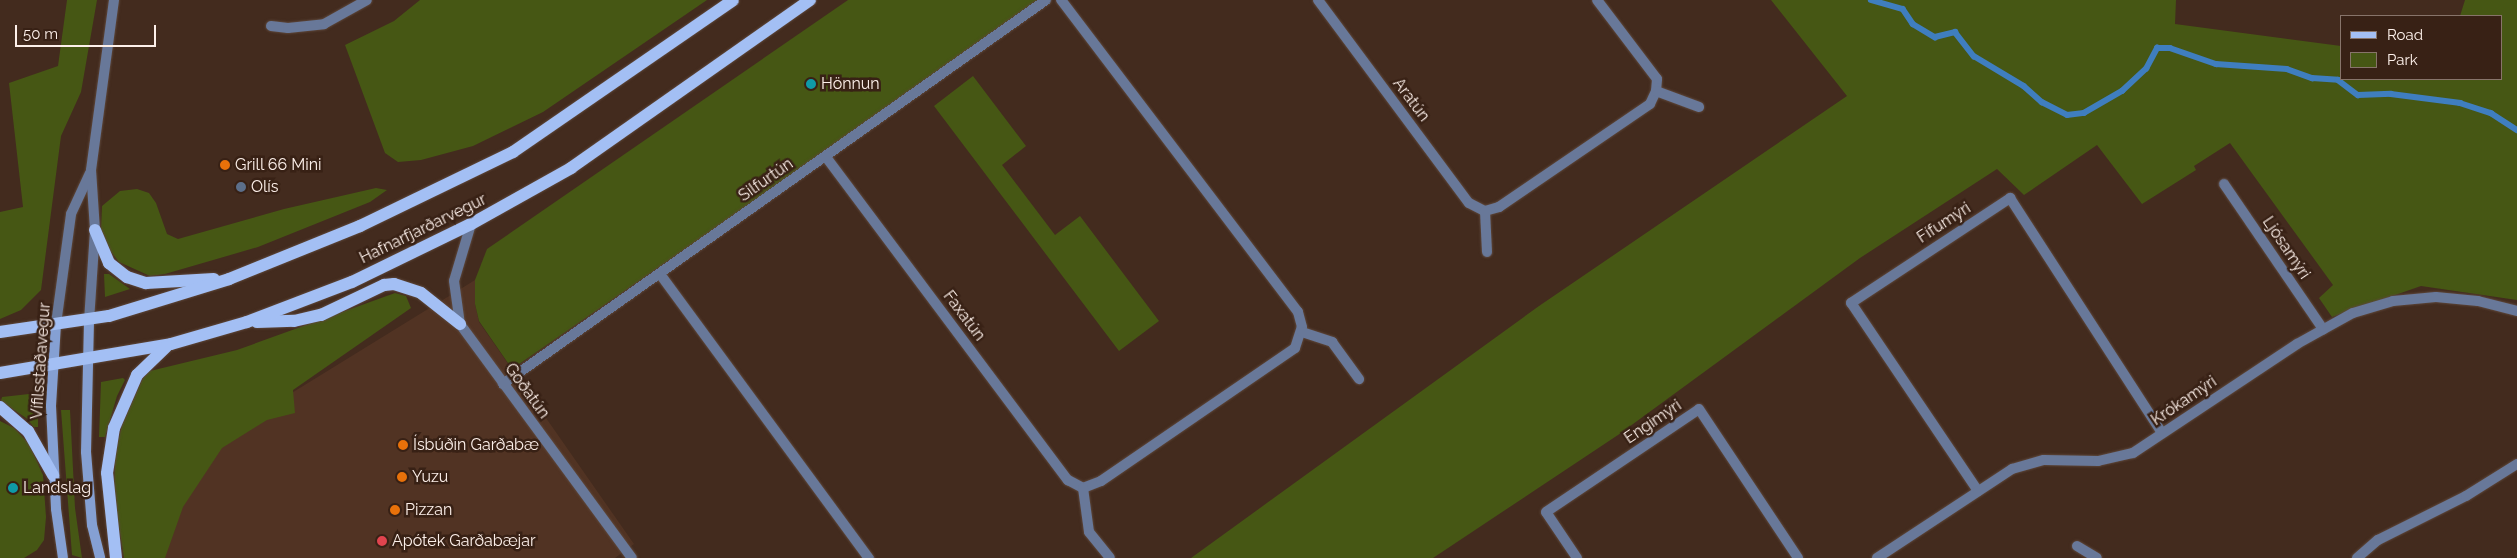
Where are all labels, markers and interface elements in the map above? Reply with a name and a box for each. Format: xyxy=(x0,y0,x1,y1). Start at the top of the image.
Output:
scale bar xyxy=(18,15,159,47)
legend xyxy=(2340,15,2502,80)
text: 50 m xyxy=(23,25,58,43)
text: Road xyxy=(2387,26,2423,44)
text: Park xyxy=(2387,51,2418,69)
place label: Hönnun xyxy=(821,74,880,94)
street label: Aratún xyxy=(1389,75,1433,125)
marker: Hönnun xyxy=(805,78,817,90)
street label: Silfurtún xyxy=(735,154,797,206)
place label: Grill 66 Mini xyxy=(235,155,322,175)
marker: Grill 66 Mini xyxy=(219,159,231,171)
place label: Olís xyxy=(251,177,279,197)
marker: Olís xyxy=(235,181,247,193)
street label: Hafnarfjarðarvegur xyxy=(357,190,489,268)
street label: Fífumýri xyxy=(1914,199,1974,247)
street label: Ljósamýri xyxy=(2258,213,2314,283)
street label: Faxatún xyxy=(939,287,989,345)
street label: Vífilsstaðavegur xyxy=(27,302,55,420)
street label: Goðatún xyxy=(501,360,553,422)
street label: Krókamýri xyxy=(2148,372,2220,430)
street label: Engimýri xyxy=(1621,396,1685,448)
place label: Ísbúðin Garðabæ xyxy=(413,435,539,455)
marker: Ísbúðin Garðabæ xyxy=(397,439,409,451)
place label: Yuzu xyxy=(412,467,448,487)
marker: Yuzu xyxy=(396,471,408,483)
place label: Landslag xyxy=(23,478,91,498)
marker: Landslag xyxy=(7,482,19,494)
place label: Pizzan xyxy=(405,500,452,520)
marker: Pizzan xyxy=(389,504,401,516)
place label: Apótek Garðabæjar xyxy=(392,531,536,551)
marker: Apótek Garðabæjar xyxy=(376,535,388,547)

